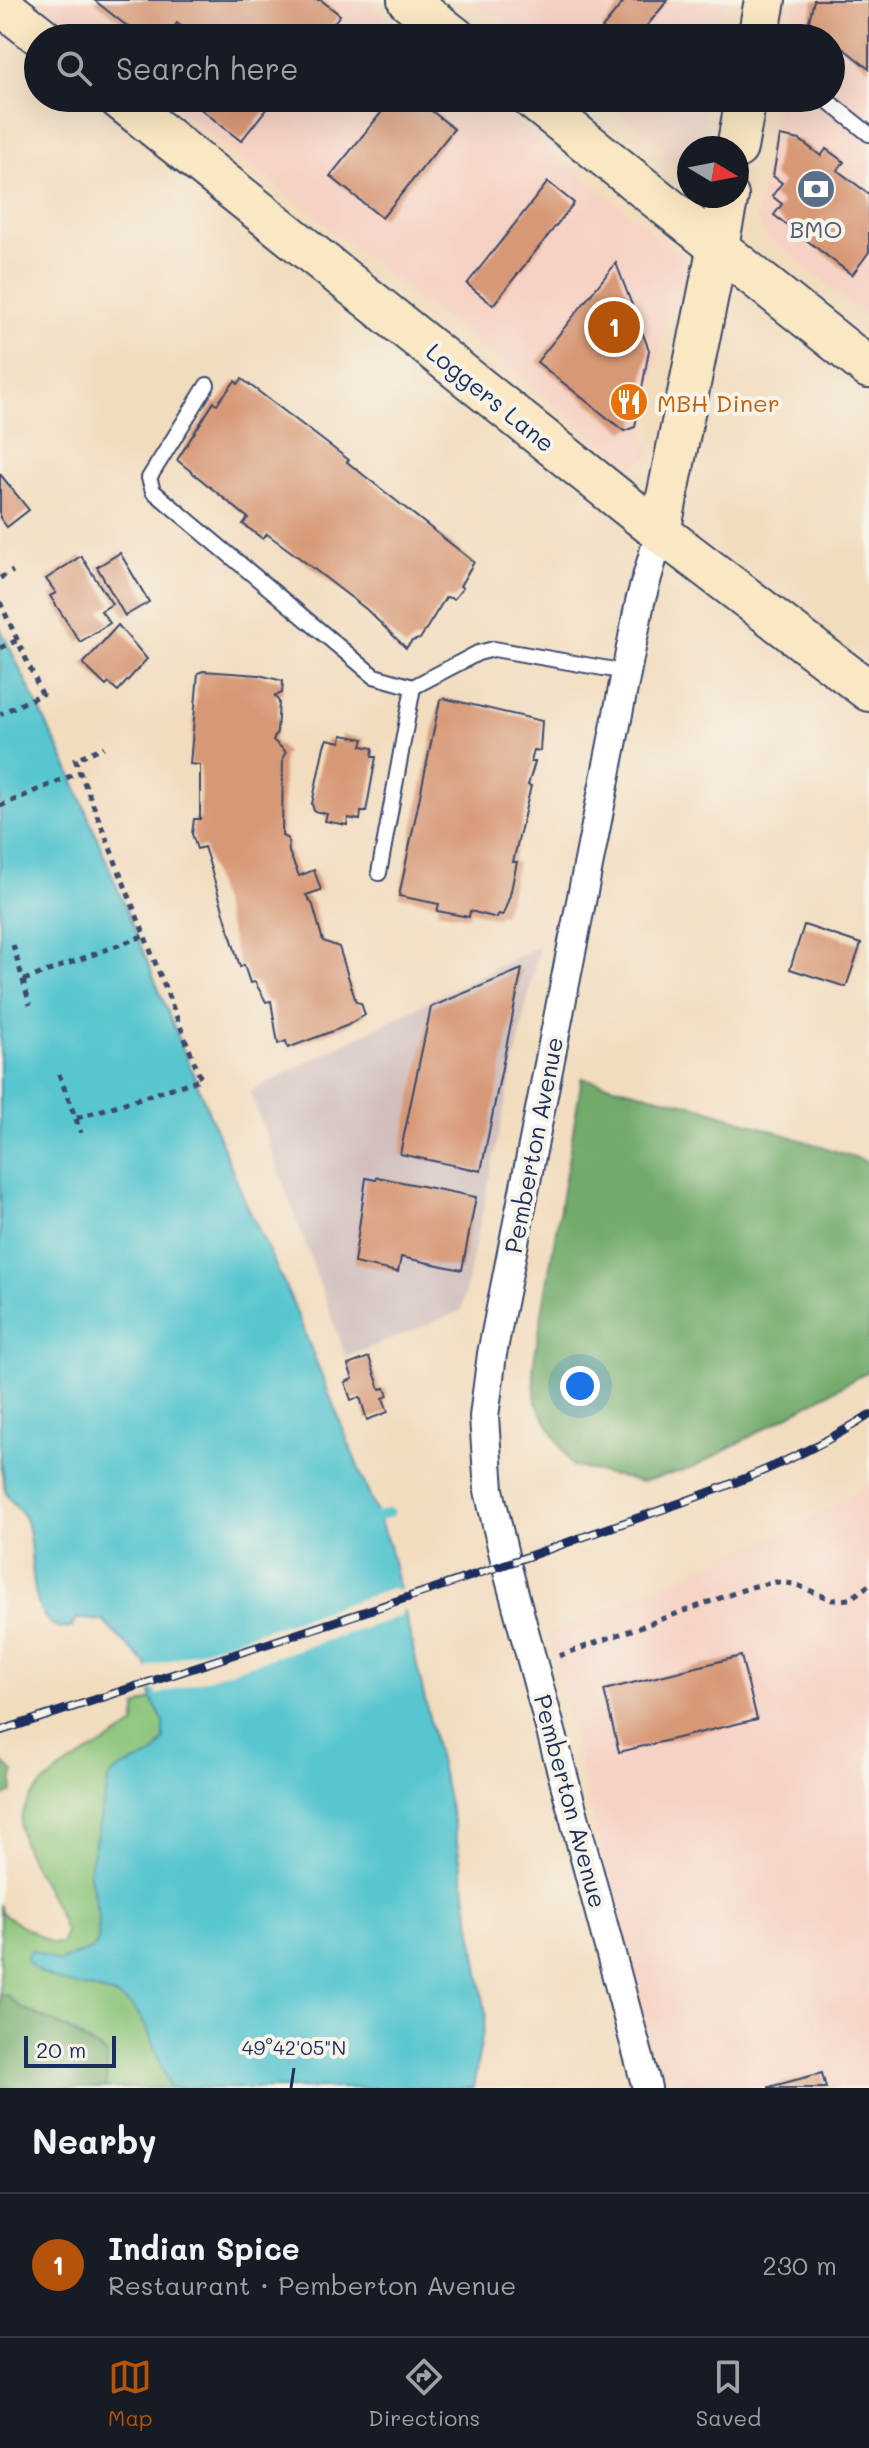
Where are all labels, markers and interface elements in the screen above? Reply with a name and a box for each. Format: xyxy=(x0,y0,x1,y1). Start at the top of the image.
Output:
search box xyxy=(24,24,845,112)
icon: search xyxy=(52,46,96,90)
text: Search here xyxy=(116,48,299,88)
north arrow xyxy=(677,136,749,208)
bank icon: BMO xyxy=(795,168,837,210)
place label: BMO xyxy=(789,213,843,244)
pin: 1 xyxy=(588,297,640,357)
street label: Loggers Lane xyxy=(420,336,562,458)
restaurant icon: MBH Diner xyxy=(608,381,650,423)
place label: MBH Diner xyxy=(657,387,780,418)
street label: Pemberton Avenue xyxy=(497,1034,569,1256)
your location xyxy=(560,1366,600,1406)
street label: Pemberton Avenue xyxy=(528,1691,614,1911)
scale bar xyxy=(24,2032,116,2068)
text: 49°42'05"N xyxy=(242,2034,346,2060)
text: 20 m xyxy=(36,2035,86,2064)
text: Nearby xyxy=(32,2118,157,2163)
text: Indian Spice xyxy=(108,2228,300,2268)
text: 1 xyxy=(52,2248,64,2282)
text: 230 m xyxy=(762,2248,837,2282)
text: Restaurant · Pemberton Avenue xyxy=(108,2268,516,2302)
tab: Map xyxy=(108,2355,153,2432)
tab: Directions xyxy=(368,2355,480,2432)
tab: Saved xyxy=(696,2355,761,2432)

